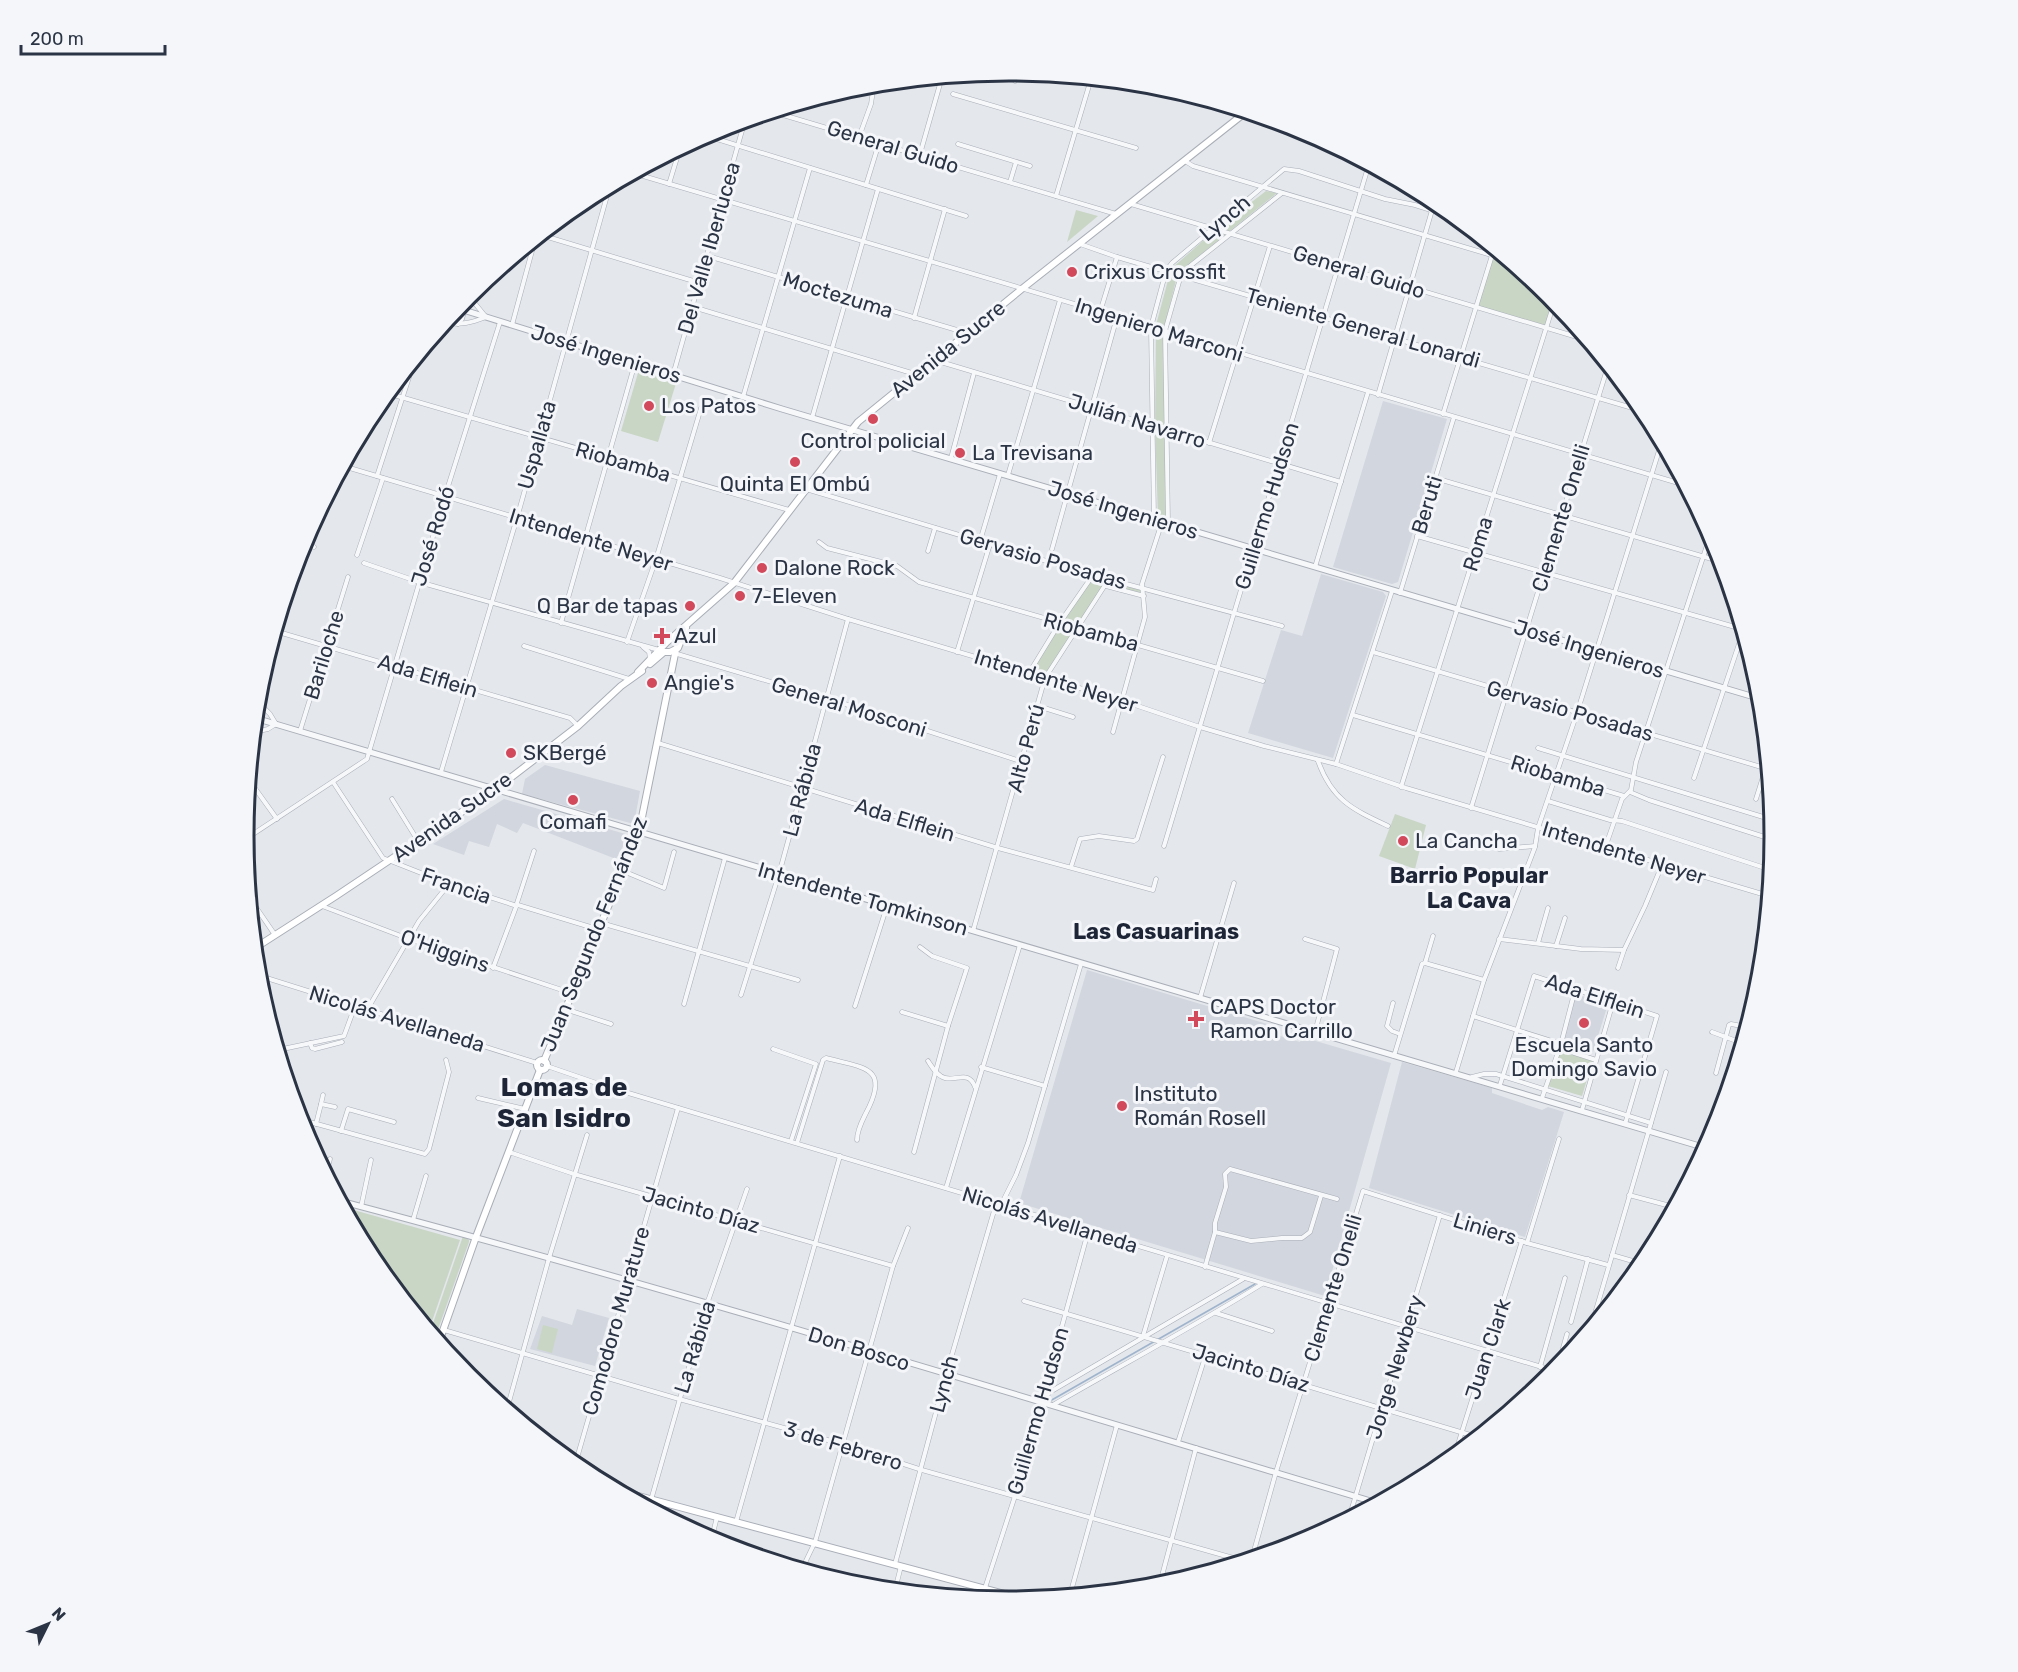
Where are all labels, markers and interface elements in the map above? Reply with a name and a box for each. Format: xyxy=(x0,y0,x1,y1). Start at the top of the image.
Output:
scale bar xyxy=(21,18,165,56)
text: 200 m xyxy=(30,28,84,50)
street label: General Guido xyxy=(824,115,962,178)
street label: Del Valle Iberlucea xyxy=(672,159,745,337)
street label: Lynch xyxy=(1194,189,1255,246)
street label: General Guido xyxy=(1290,240,1428,303)
place label: Crixus Crossfit xyxy=(1084,259,1226,284)
marker: Crixus Crossfit xyxy=(1065,265,1079,279)
street label: Moctezuma xyxy=(780,266,896,323)
street label: Teniente General Lonardi xyxy=(1243,282,1483,373)
street label: Ingeniero Marconi xyxy=(1072,292,1246,367)
street label: Avenida Sucre xyxy=(885,295,1010,402)
street label: José Ingenieros xyxy=(528,319,684,388)
street label: Julián Navarro xyxy=(1066,388,1209,453)
place label: Los Patos xyxy=(661,393,756,418)
street label: Uspallata xyxy=(512,398,561,492)
marker: Los Patos xyxy=(642,399,656,413)
marker: Control policial xyxy=(866,412,880,426)
street label: Guillermo Hudson xyxy=(1229,419,1304,592)
place label: Control policial xyxy=(800,428,946,453)
street label: Riobamba xyxy=(573,436,674,487)
place label: La Trevisana xyxy=(972,440,1093,465)
street label: Clemente Onelli xyxy=(1526,441,1595,595)
marker: La Trevisana xyxy=(953,446,967,460)
marker: Quinta El Ombú xyxy=(788,455,802,469)
place label: Quinta El Ombú xyxy=(720,471,870,496)
street label: Beruti xyxy=(1406,473,1447,537)
street label: José Ingenieros xyxy=(1045,475,1201,544)
street label: José Rodó xyxy=(405,483,460,589)
street label: Intendente Neyer xyxy=(506,503,676,576)
street label: Roma xyxy=(1457,513,1498,574)
street label: Gervasio Posadas xyxy=(957,523,1129,594)
place label: Dalone Rock xyxy=(774,555,895,580)
marker: Dalone Rock xyxy=(755,561,769,575)
place label: 7-Eleven xyxy=(752,583,837,608)
marker: 7-Eleven xyxy=(733,589,747,603)
place label: Q Bar de tapas xyxy=(537,593,678,618)
marker: Q Bar de tapas xyxy=(683,599,697,613)
street label: Bariloche xyxy=(298,607,349,702)
street label: Riobamba xyxy=(1041,607,1142,656)
street label: José Ingenieros xyxy=(1511,614,1667,683)
place label: Azul xyxy=(674,623,717,648)
marker: Azul xyxy=(655,629,669,643)
street label: Intendente Neyer xyxy=(971,644,1141,717)
street label: Ada Elflein xyxy=(375,648,481,703)
place label: Angie's xyxy=(664,670,734,695)
street label: General Mosconi xyxy=(768,671,930,742)
street label: Gervasio Posadas xyxy=(1484,675,1656,746)
marker: Angie's xyxy=(645,676,659,690)
street label: Alto Perú xyxy=(1002,701,1049,795)
place label: SKBergé xyxy=(523,740,607,765)
street label: La Rábida xyxy=(777,740,826,839)
marker: SKBergé xyxy=(504,746,518,760)
street label: Riobamba xyxy=(1508,749,1609,802)
street label: Avenida Sucre xyxy=(387,766,516,867)
street label: Ada Elflein xyxy=(852,792,958,847)
marker: Comafi xyxy=(566,793,580,807)
place label: Comafi xyxy=(539,809,607,834)
street label: Juan Segundo Fernández xyxy=(535,813,652,1055)
street label: Intendente Neyer xyxy=(1539,816,1709,889)
place label: La Cancha xyxy=(1415,828,1518,853)
marker: La Cancha xyxy=(1396,834,1410,848)
street label: Intendente Tomkinson xyxy=(755,857,971,941)
street label: Francia xyxy=(418,862,494,909)
district label: Barrio Popular La Cava xyxy=(1390,862,1548,914)
district label: Las Casuarinas xyxy=(1073,918,1239,945)
street label: O'Higgins xyxy=(397,924,493,977)
street label: Ada Elflein xyxy=(1542,968,1648,1023)
street label: Nicolás Avellaneda xyxy=(306,980,488,1057)
place label: CAPS Doctor Ramon Carrillo xyxy=(1210,994,1353,1043)
marker: CAPS Doctor Ramon Carrillo xyxy=(1187,1010,1205,1028)
marker: Escuela Santo Domingo Savio xyxy=(1577,1016,1591,1030)
place label: Escuela Santo Domingo Savio xyxy=(1511,1032,1657,1081)
district label: Lomas de San Isidro xyxy=(497,1071,631,1134)
place label: Instituto Román Rosell xyxy=(1134,1081,1266,1130)
marker: Instituto Román Rosell xyxy=(1115,1099,1129,1113)
street label: Jacinto Díaz xyxy=(639,1181,763,1238)
street label: Nicolás Avellaneda xyxy=(959,1181,1141,1258)
street label: Liniers xyxy=(1450,1207,1520,1250)
street label: Clemente Onelli xyxy=(1298,1211,1367,1365)
street label: Comodoro Murature xyxy=(577,1224,654,1418)
street label: Jorge Newbery xyxy=(1361,1291,1428,1442)
street label: Juan Clark xyxy=(1459,1295,1516,1403)
street label: La Rábida xyxy=(669,1297,720,1396)
street label: Don Bosco xyxy=(805,1321,913,1376)
street label: Guillermo Hudson xyxy=(1002,1324,1073,1498)
street label: Jacinto Díaz xyxy=(1189,1338,1313,1397)
street label: Lynch xyxy=(924,1352,963,1415)
street label: 3 de Febrero xyxy=(781,1416,906,1475)
north arrow xyxy=(18,1594,78,1654)
text: N xyxy=(48,1603,69,1625)

